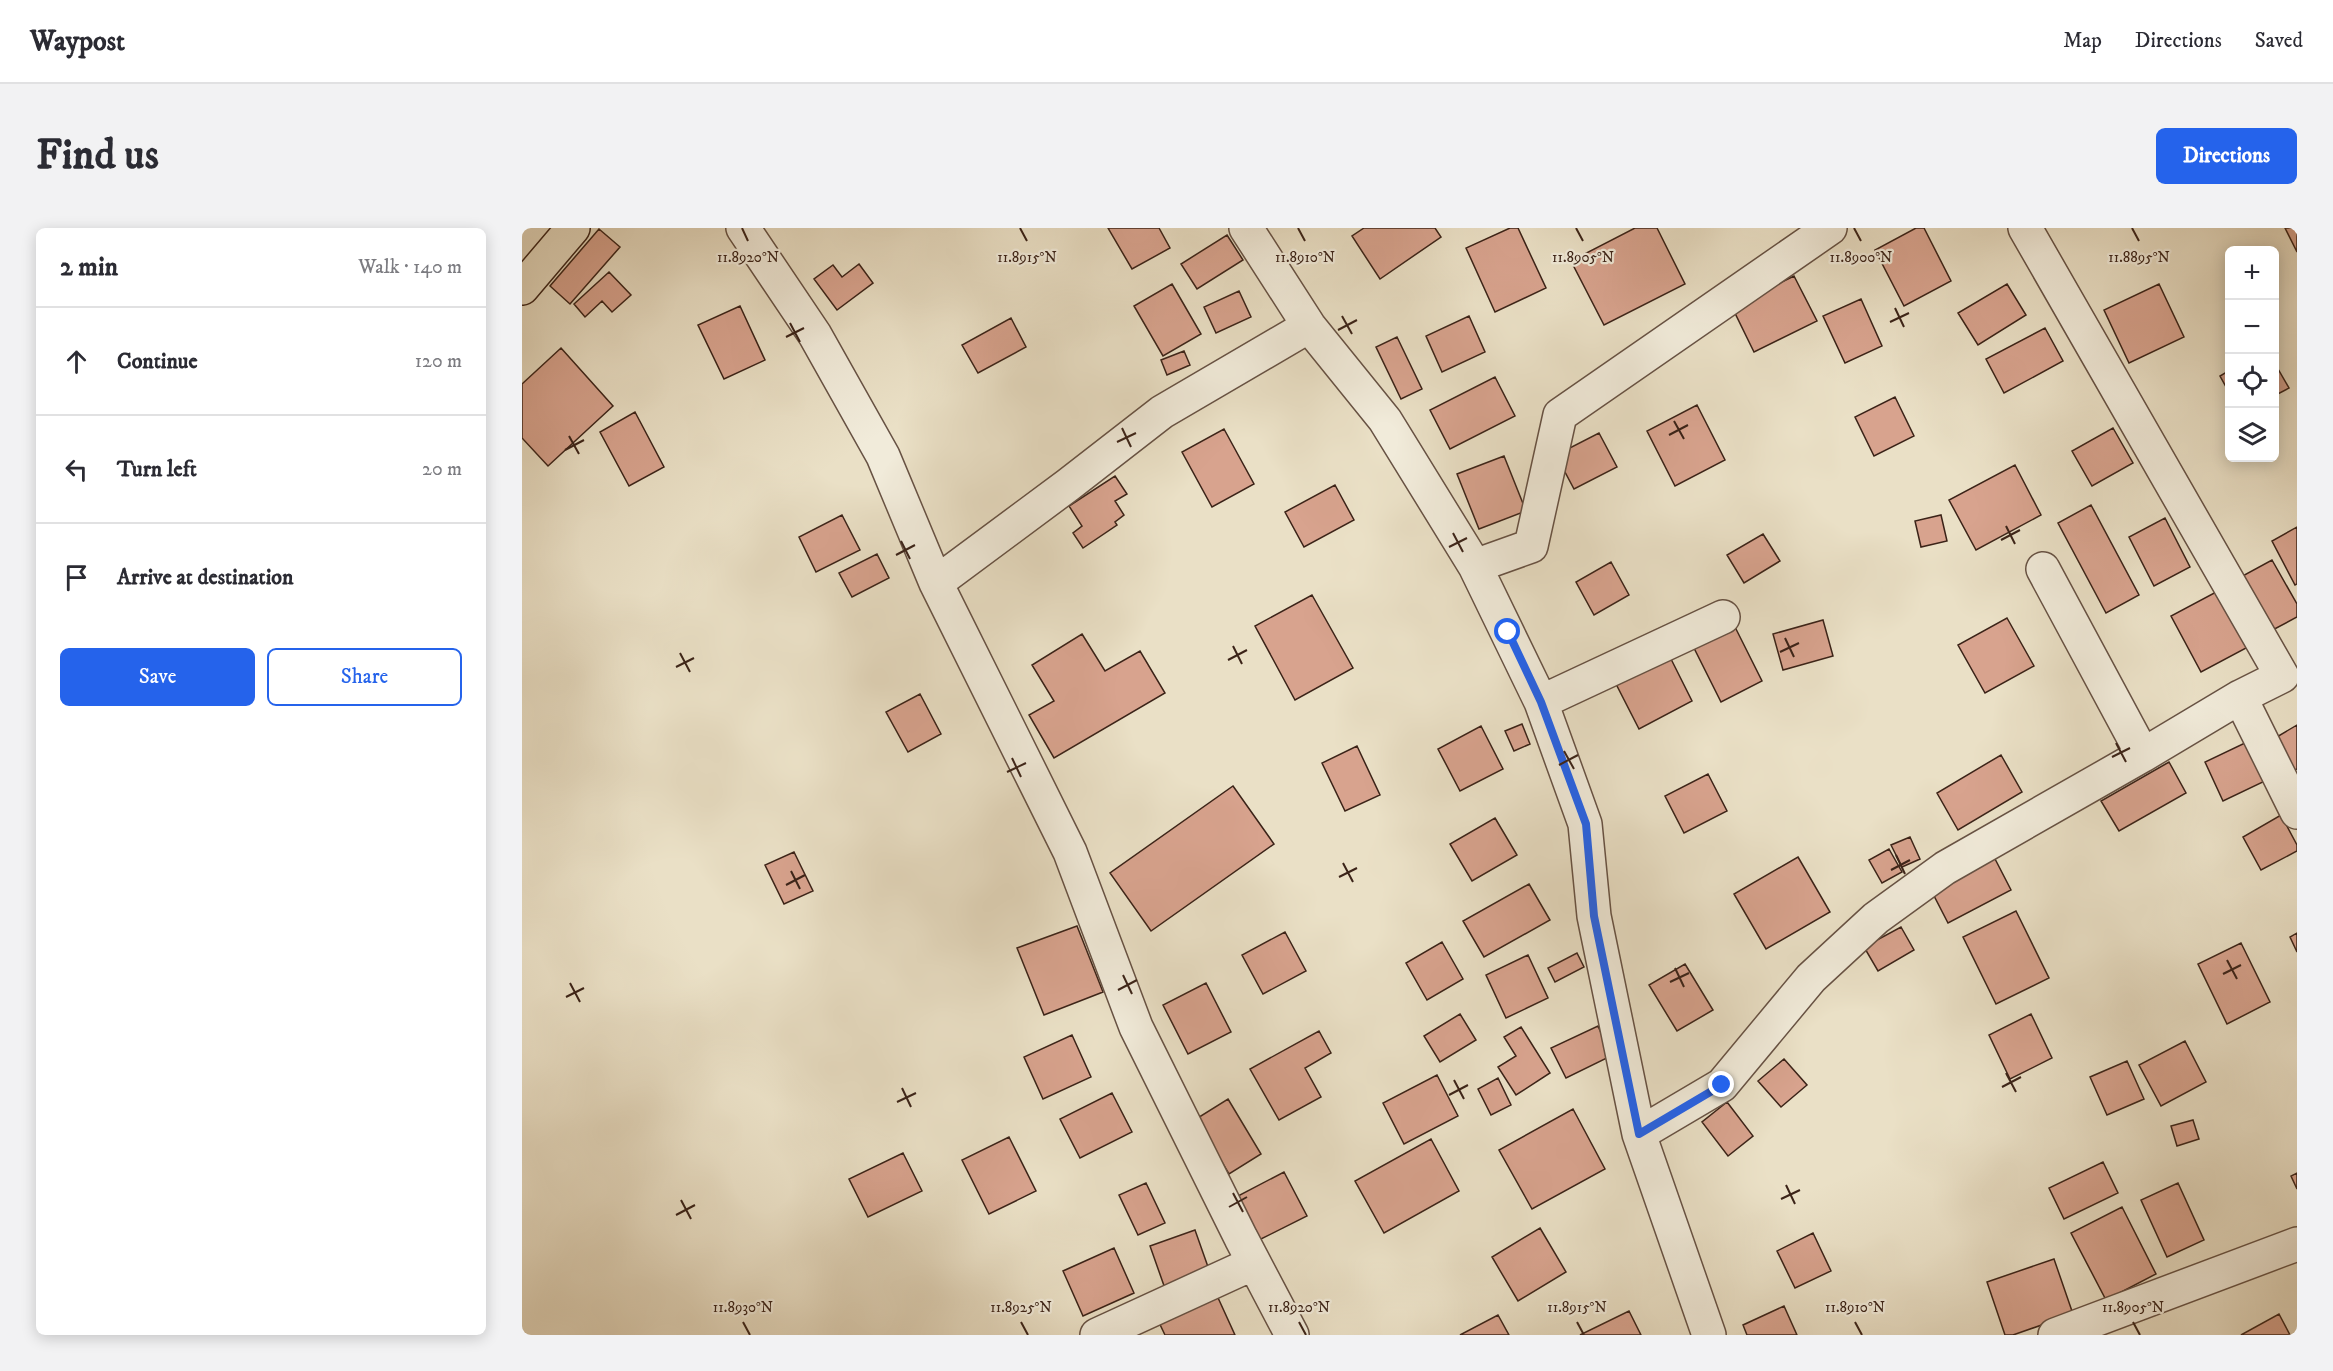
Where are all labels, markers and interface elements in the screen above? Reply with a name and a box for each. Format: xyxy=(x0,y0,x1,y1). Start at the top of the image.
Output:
text: Waypost xyxy=(30,24,125,59)
text: Map xyxy=(2063,28,2102,54)
text: Directions xyxy=(2135,28,2222,54)
text: Saved xyxy=(2255,28,2303,54)
button: Directions xyxy=(2156,128,2297,184)
text: Find us xyxy=(36,130,159,182)
map controls xyxy=(2225,246,2279,462)
button: + xyxy=(2225,246,2279,300)
text: 11.8920°N xyxy=(717,248,779,267)
text: 11.8915°N xyxy=(997,248,1057,267)
text: 11.8910°N xyxy=(1275,248,1335,267)
text: 11.8905°N xyxy=(1552,248,1614,267)
text: 11.8900°N xyxy=(1830,248,1892,267)
text: 11.8895°N xyxy=(2108,248,2170,267)
text: 2 min xyxy=(60,251,118,284)
text: Walk · 140 m xyxy=(358,255,462,280)
button: − xyxy=(2225,300,2279,354)
icon: ahead xyxy=(60,345,93,378)
text: Continue xyxy=(117,348,198,375)
text: 120 m xyxy=(415,349,462,374)
button: locate xyxy=(2225,354,2279,408)
button: layers xyxy=(2225,408,2279,462)
icon: left xyxy=(60,453,93,486)
text: Turn left xyxy=(117,456,197,483)
text: 20 m xyxy=(422,457,462,482)
icon: arrive xyxy=(60,561,93,594)
text: Arrive at destination xyxy=(117,564,294,591)
route start xyxy=(1494,618,1520,644)
button: Save xyxy=(60,648,255,706)
button: Share xyxy=(267,648,462,706)
route end xyxy=(1708,1071,1734,1097)
text: 11.8930°N xyxy=(713,1298,773,1317)
text: 11.8925°N xyxy=(990,1298,1052,1317)
text: 11.8920°N xyxy=(1268,1298,1330,1317)
text: 11.8915°N xyxy=(1547,1298,1607,1317)
text: 11.8910°N xyxy=(1825,1298,1885,1317)
text: 11.8905°N xyxy=(2102,1298,2164,1317)

